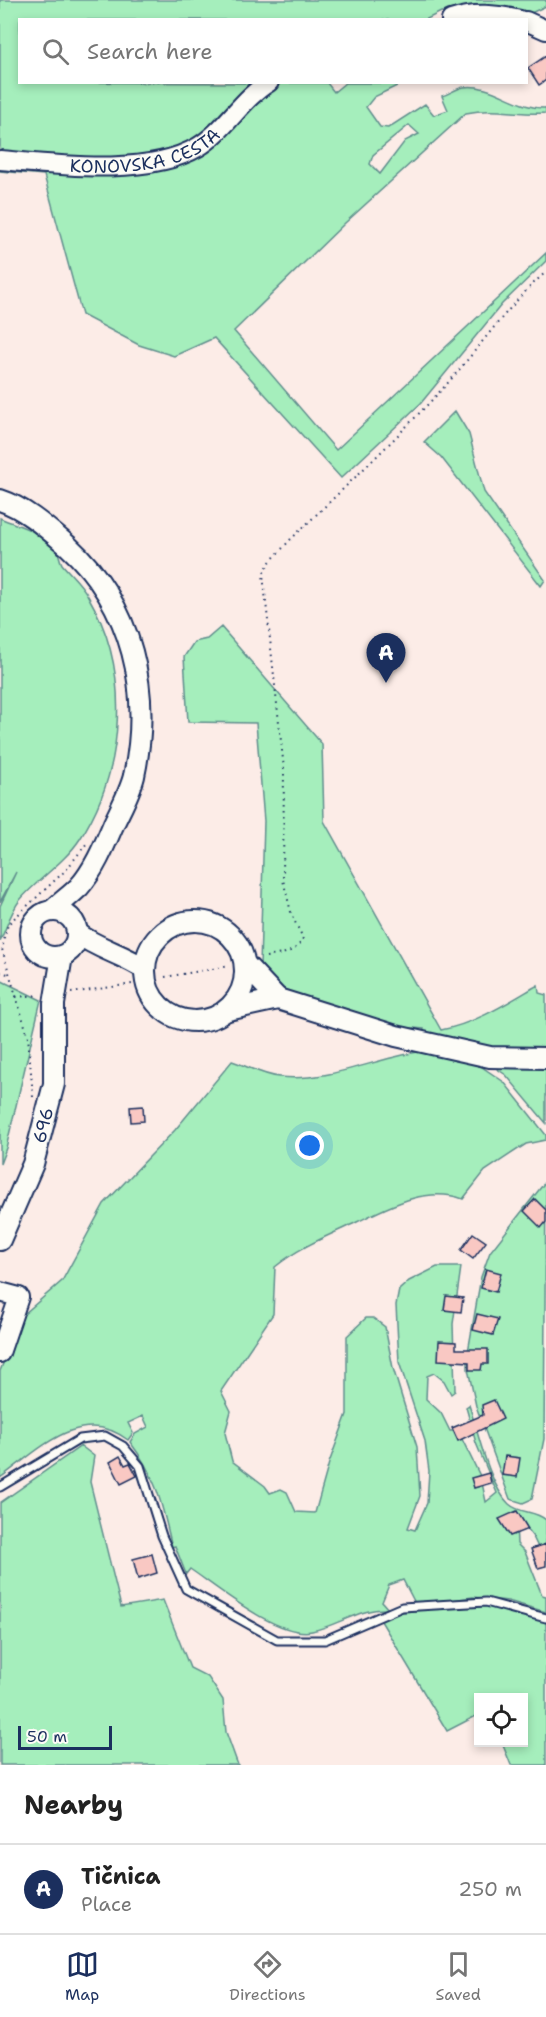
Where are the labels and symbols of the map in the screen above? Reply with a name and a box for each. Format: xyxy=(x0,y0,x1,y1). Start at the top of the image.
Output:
street label: KONOVSKA CESTA xyxy=(69,123,225,179)
pin: A xyxy=(366,634,406,683)
street label: 696 xyxy=(27,1105,59,1146)
your location xyxy=(295,1131,324,1160)
scale bar xyxy=(18,1723,112,1750)

